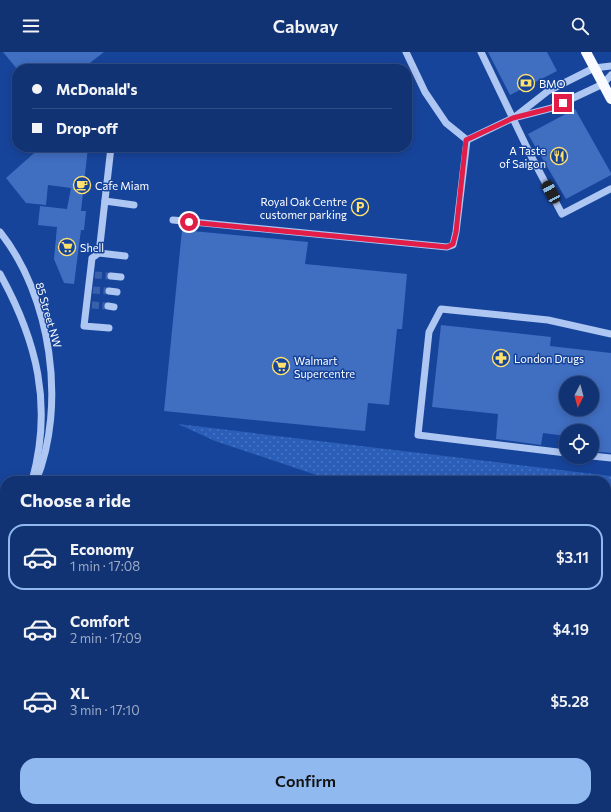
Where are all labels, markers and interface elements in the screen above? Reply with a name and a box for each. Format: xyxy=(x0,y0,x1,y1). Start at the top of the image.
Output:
icon: menu xyxy=(20,15,42,37)
text: Cabway xyxy=(273,15,338,37)
icon: search xyxy=(569,15,591,37)
bank icon: BMO xyxy=(516,73,536,93)
place label: BMO xyxy=(539,77,565,90)
text: McDonald's xyxy=(56,80,137,98)
route end xyxy=(554,94,572,112)
text: Drop-off xyxy=(56,119,118,137)
place label: A Taste of Saigon xyxy=(499,144,546,170)
restaurant icon: A Taste of Saigon xyxy=(549,146,569,166)
cafe icon: Cafe Miam xyxy=(72,175,92,195)
place label: Cafe Miam xyxy=(95,179,149,192)
car xyxy=(540,179,562,205)
place label: Royal Oak Centre customer parking xyxy=(260,195,347,221)
parking icon: Royal Oak Centre customer parking xyxy=(350,197,370,217)
route start xyxy=(180,213,198,231)
supermarket icon: Shell xyxy=(57,237,77,257)
place label: Shell xyxy=(80,241,104,254)
street label: 85 Street NW xyxy=(33,281,65,349)
pharmacy icon: London Drugs xyxy=(491,348,511,368)
place label: London Drugs xyxy=(514,352,584,365)
place label: Walmart Supercentre xyxy=(294,354,355,380)
supermarket icon: Walmart Supercentre xyxy=(271,356,291,376)
north arrow xyxy=(559,376,599,416)
map controls xyxy=(559,376,599,464)
button: locate xyxy=(559,424,599,464)
text: Choose a ride xyxy=(20,489,131,511)
icon: car xyxy=(22,539,58,575)
text: Economy xyxy=(70,540,134,558)
text: $3.11 xyxy=(556,548,589,566)
text: 1 min · 17:08 xyxy=(70,558,140,574)
icon: car xyxy=(22,611,58,647)
text: Comfort xyxy=(70,612,130,630)
text: $4.19 xyxy=(553,620,589,638)
text: 2 min · 17:09 xyxy=(70,630,142,646)
icon: car xyxy=(22,683,58,719)
text: XL xyxy=(70,684,89,702)
text: $5.28 xyxy=(551,692,589,710)
text: 3 min · 17:10 xyxy=(70,702,140,718)
button: Confirm xyxy=(20,758,591,804)

